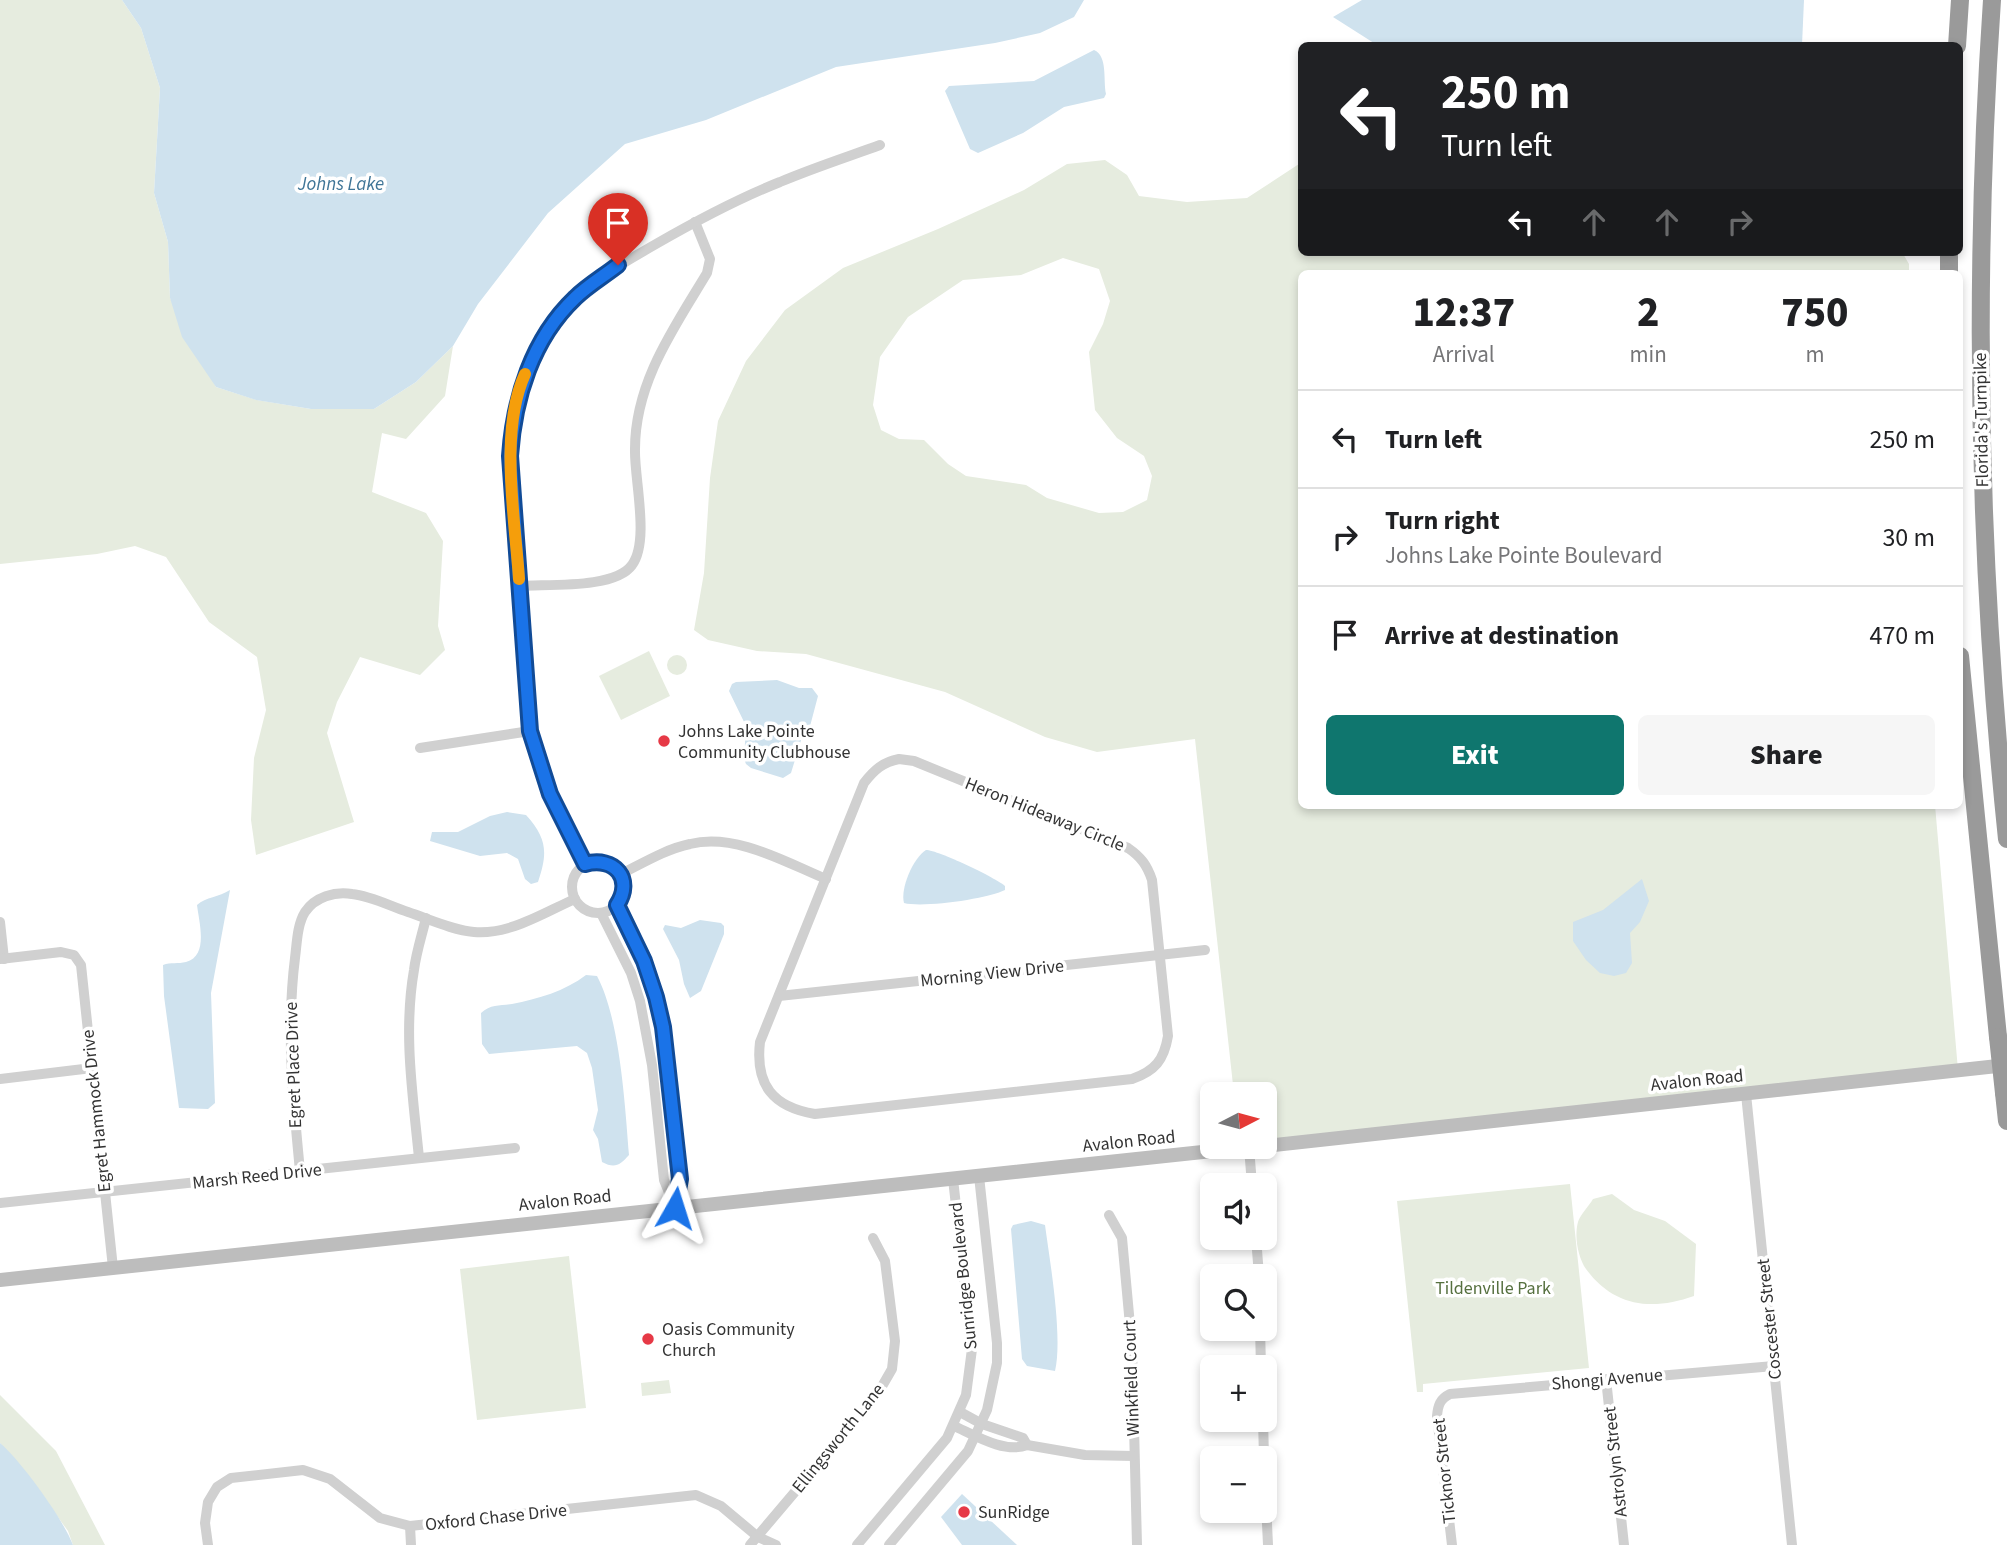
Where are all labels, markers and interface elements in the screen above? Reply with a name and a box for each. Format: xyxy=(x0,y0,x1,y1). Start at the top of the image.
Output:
text: 250 m xyxy=(1441,58,1570,128)
icon: left xyxy=(1326,70,1417,161)
text: Turn left xyxy=(1441,123,1552,169)
water label: Johns Lake xyxy=(297,171,384,198)
pin xyxy=(588,193,648,265)
icon: left xyxy=(1502,203,1540,241)
icon: ahead xyxy=(1575,203,1613,241)
icon: ahead xyxy=(1648,203,1686,241)
icon: right xyxy=(1721,203,1759,241)
icon: arrive xyxy=(599,204,637,242)
text: 12:37 xyxy=(1412,283,1515,343)
text: 2 xyxy=(1637,283,1659,343)
text: 750 xyxy=(1781,283,1849,343)
text: Arrival xyxy=(1433,338,1495,371)
text: min xyxy=(1630,338,1667,371)
text: m xyxy=(1805,338,1824,371)
street label: Florida's Turnpike xyxy=(1968,352,1995,488)
icon: left xyxy=(1326,420,1364,458)
text: Turn left xyxy=(1385,421,1482,458)
text: 250 m xyxy=(1869,421,1935,458)
text: Turn right xyxy=(1385,502,1500,539)
icon: right xyxy=(1326,518,1364,556)
text: 30 m xyxy=(1882,519,1935,556)
text: Johns Lake Pointe Boulevard xyxy=(1385,539,1663,572)
icon: arrive xyxy=(1326,616,1364,654)
text: Arrive at destination xyxy=(1385,617,1619,654)
text: 470 m xyxy=(1869,617,1935,654)
button: Exit xyxy=(1326,715,1624,795)
button: Share xyxy=(1638,715,1935,795)
place label: Johns Lake Pointe Community Clubhouse xyxy=(678,719,851,765)
marker: Johns Lake Pointe Community Clubhouse xyxy=(656,733,672,749)
street label: Heron Hideaway Circle xyxy=(961,771,1128,858)
street label: Morning View Drive xyxy=(919,954,1065,993)
street label: Egret Place Drive xyxy=(279,1001,308,1129)
street label: Egret Hammock Drive xyxy=(76,1028,117,1193)
street label: Avalon Road xyxy=(1649,1063,1745,1098)
north arrow xyxy=(1200,1082,1278,1158)
map controls xyxy=(1200,1082,1277,1523)
street label: Avalon Road xyxy=(1081,1124,1177,1159)
street label: Marsh Reed Drive xyxy=(191,1157,323,1196)
position arrow xyxy=(638,1171,712,1245)
button: sound xyxy=(1200,1173,1277,1250)
street label: Avalon Road xyxy=(517,1183,613,1218)
street label: Sunridge Boulevard xyxy=(943,1201,984,1351)
street label: Coscester Street xyxy=(1751,1257,1788,1381)
button: search xyxy=(1200,1264,1277,1341)
park label: Tildenville Park xyxy=(1435,1276,1551,1301)
place label: Oasis Community Church xyxy=(662,1317,795,1363)
street label: Winkfield Court xyxy=(1117,1319,1146,1437)
marker: Oasis Community Church xyxy=(640,1331,656,1347)
button: + xyxy=(1200,1355,1277,1432)
street label: Shongi Avenue xyxy=(1550,1362,1664,1397)
street label: Ellingsworth Lane xyxy=(786,1378,890,1498)
street label: Astrolyn Street xyxy=(1597,1406,1634,1518)
street label: Ticknor Street xyxy=(1427,1417,1462,1525)
button: − xyxy=(1200,1446,1277,1523)
street label: Oxford Chase Drive xyxy=(424,1498,568,1537)
place label: SunRidge xyxy=(978,1500,1050,1525)
marker: SunRidge xyxy=(956,1504,972,1520)

